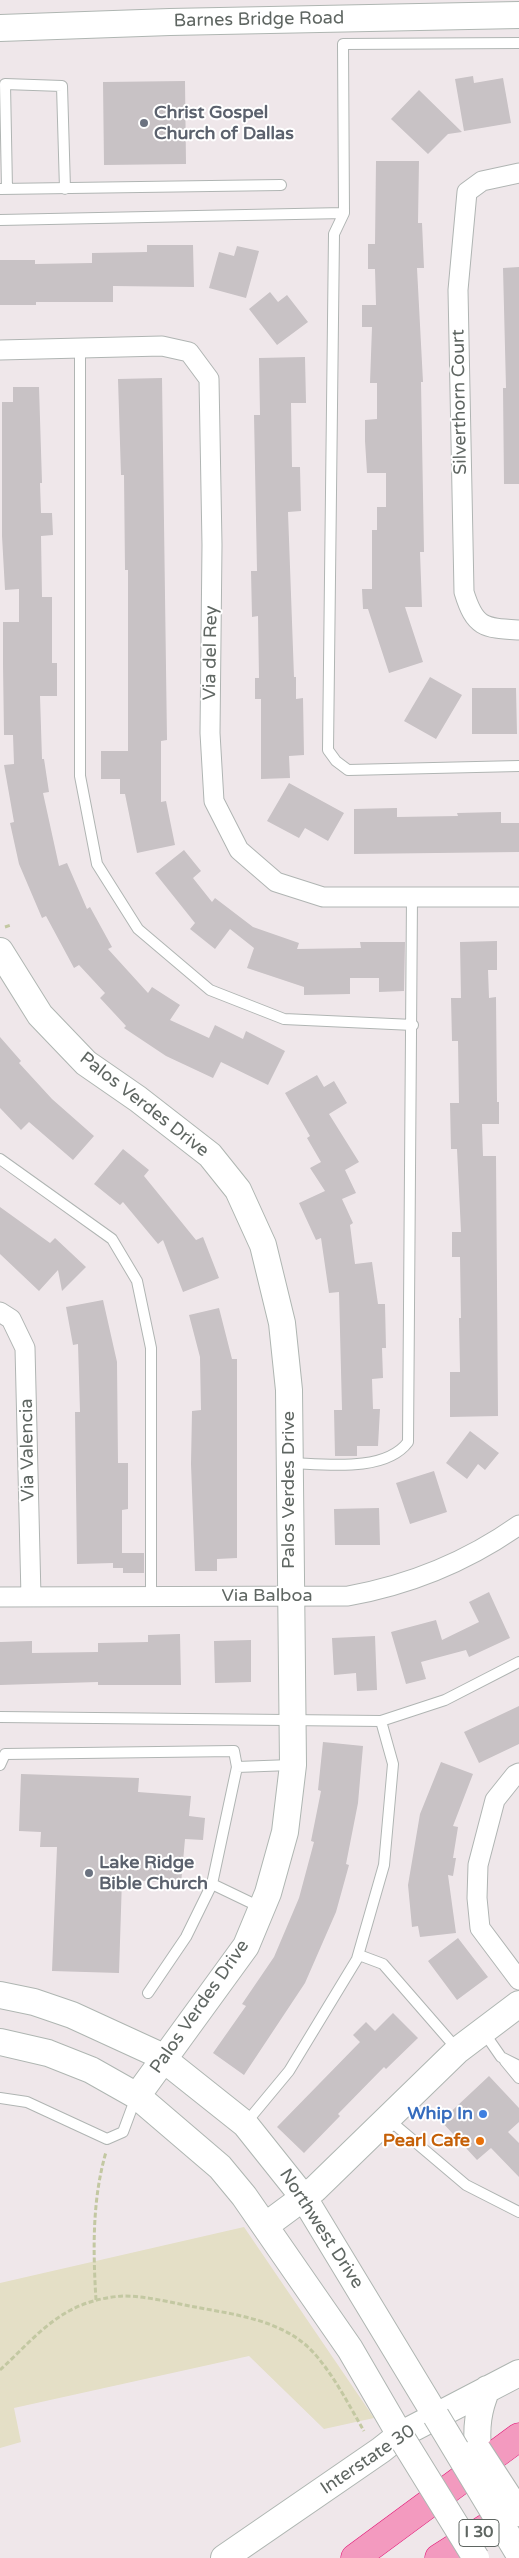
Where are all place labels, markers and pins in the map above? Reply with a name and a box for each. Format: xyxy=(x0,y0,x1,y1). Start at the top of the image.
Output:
place label: Christ Gospel Church of Dallas xyxy=(154,102,294,144)
marker: Christ Gospel Church of Dallas xyxy=(138,117,150,129)
place label: Lake Ridge Bible Church xyxy=(99,1852,208,1895)
marker: Lake Ridge Bible Church xyxy=(83,1867,95,1879)
place label: Whip In xyxy=(407,2103,473,2125)
marker: Whip In xyxy=(477,2108,489,2120)
place label: Pearl Cafe xyxy=(383,2130,470,2152)
marker: Pearl Cafe xyxy=(474,2135,486,2147)

